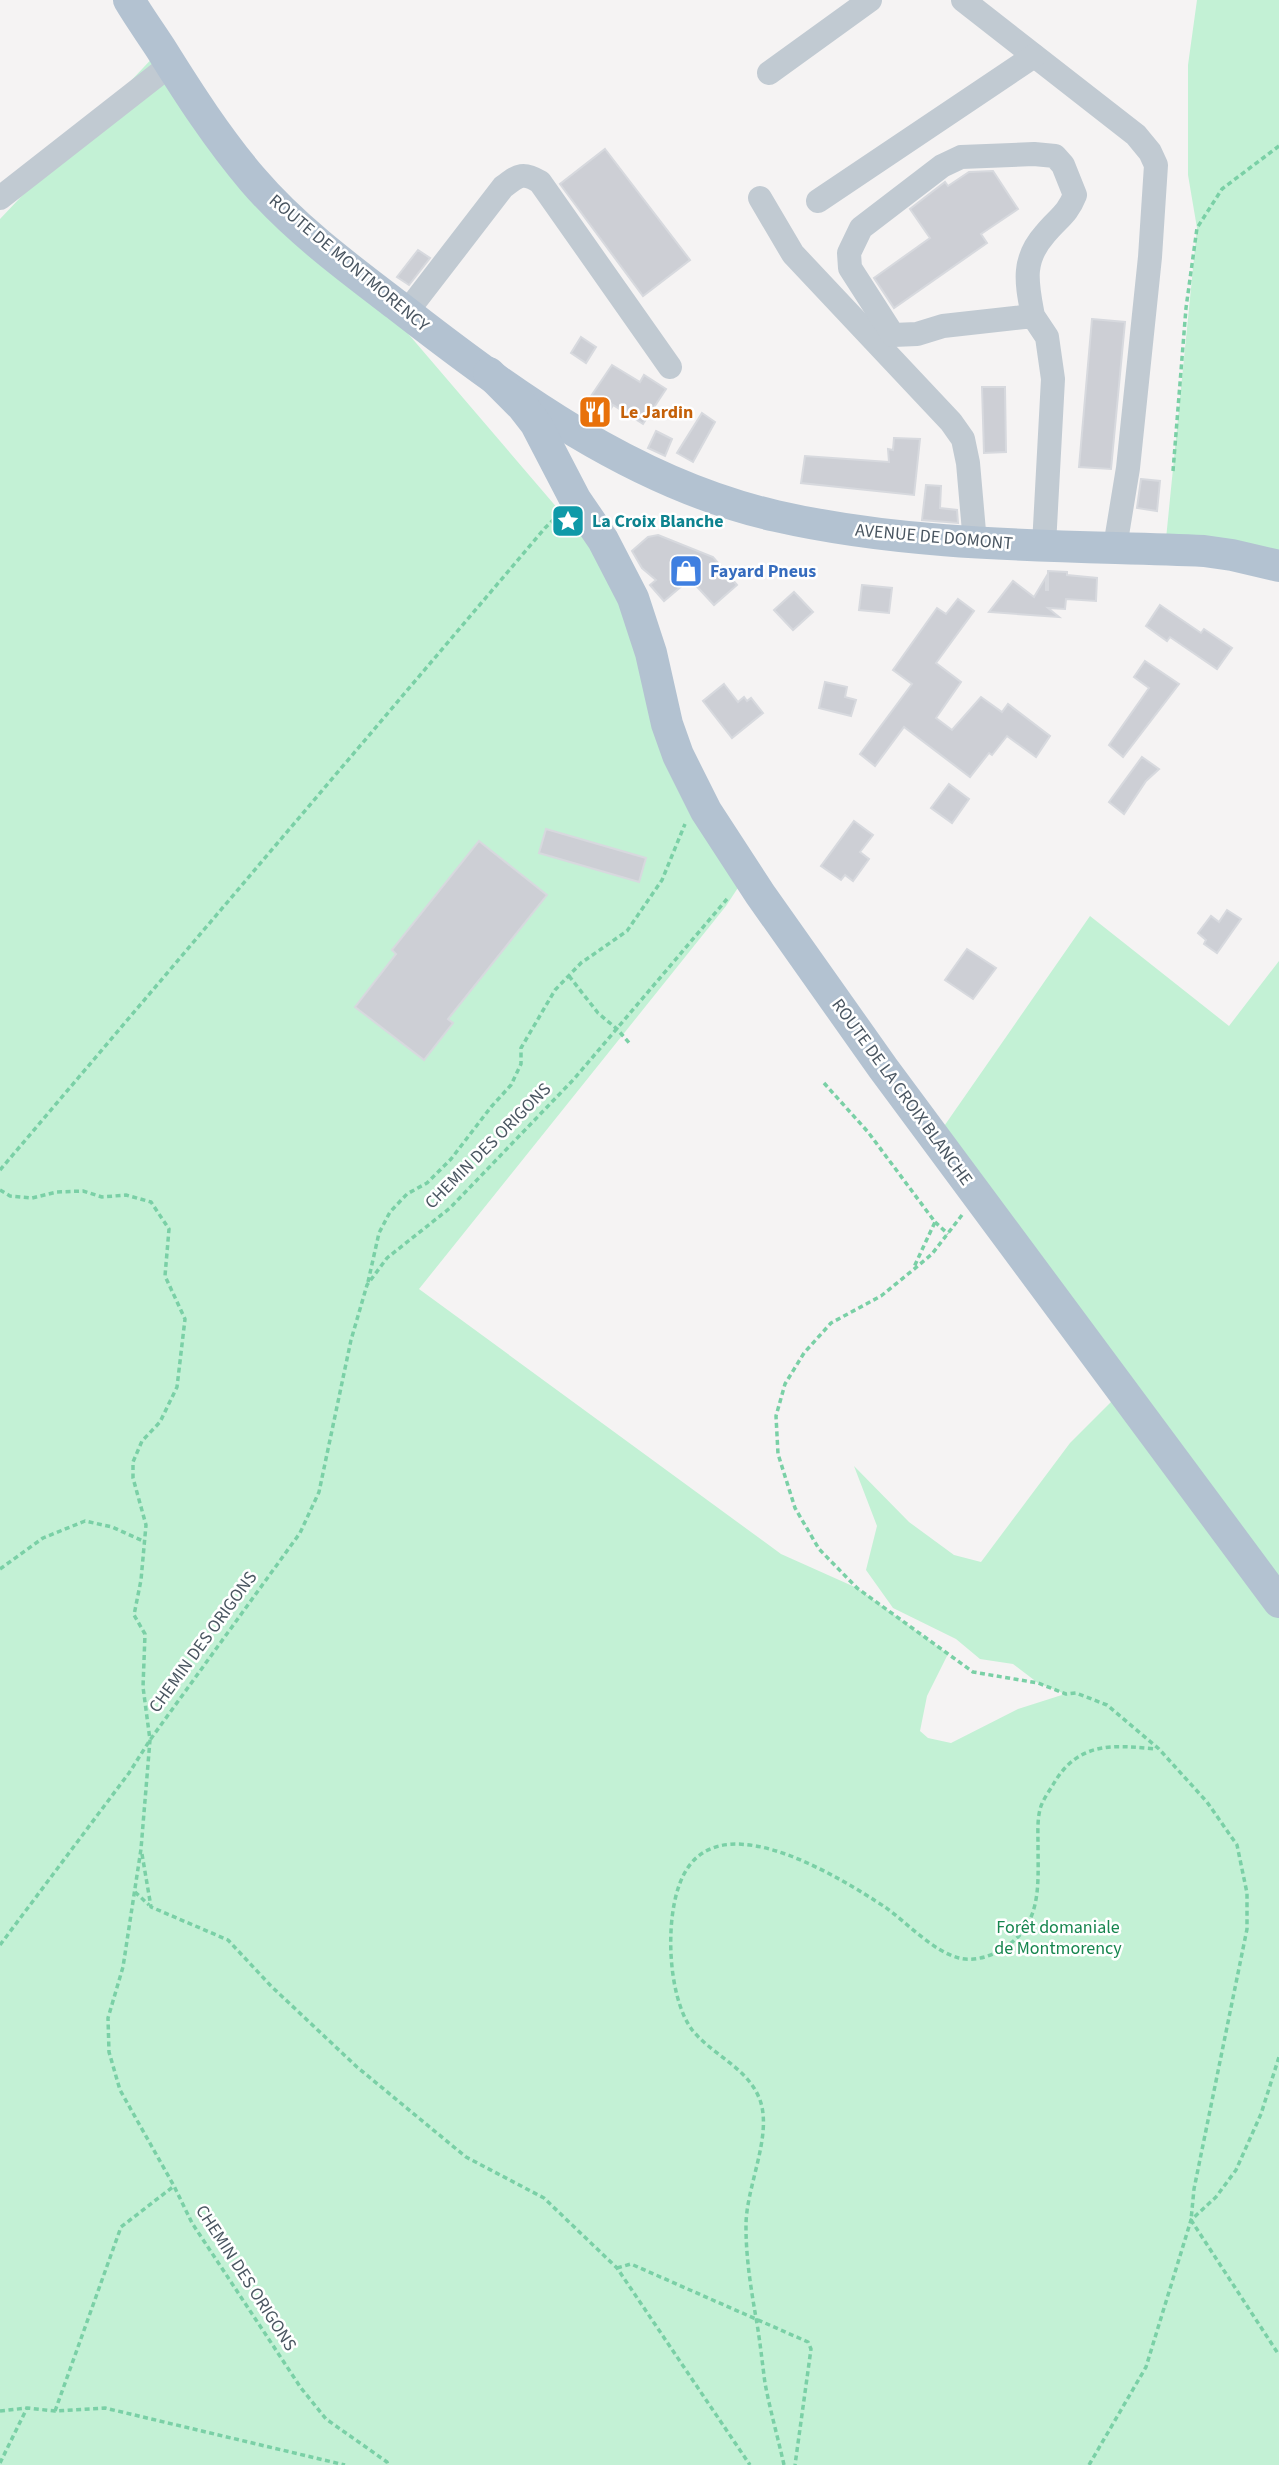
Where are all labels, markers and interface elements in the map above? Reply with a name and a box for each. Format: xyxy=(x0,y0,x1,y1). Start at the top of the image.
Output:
street label: ROUTE DE MONTMORENCY xyxy=(264,188,435,338)
restaurant icon: Le Jardin xyxy=(576,393,614,431)
place label: Le Jardin xyxy=(620,400,693,425)
place icon: La Croix Blanche xyxy=(549,502,587,540)
place label: La Croix Blanche xyxy=(592,509,724,534)
street label: AVENUE DE DOMONT xyxy=(854,518,1014,556)
shop icon: Fayard Pneus xyxy=(667,552,705,590)
place label: Fayard Pneus xyxy=(710,559,816,584)
street label: ROUTE DE LA CROIX BLANCHE xyxy=(826,994,978,1190)
street label: CHEMIN DES ORIGONS xyxy=(419,1077,557,1215)
street label: CHEMIN DES ORIGONS xyxy=(143,1566,263,1718)
park label: Forêt domaniale de Montmorency xyxy=(994,1915,1122,1961)
street label: CHEMIN DES ORIGONS xyxy=(189,2200,303,2356)

